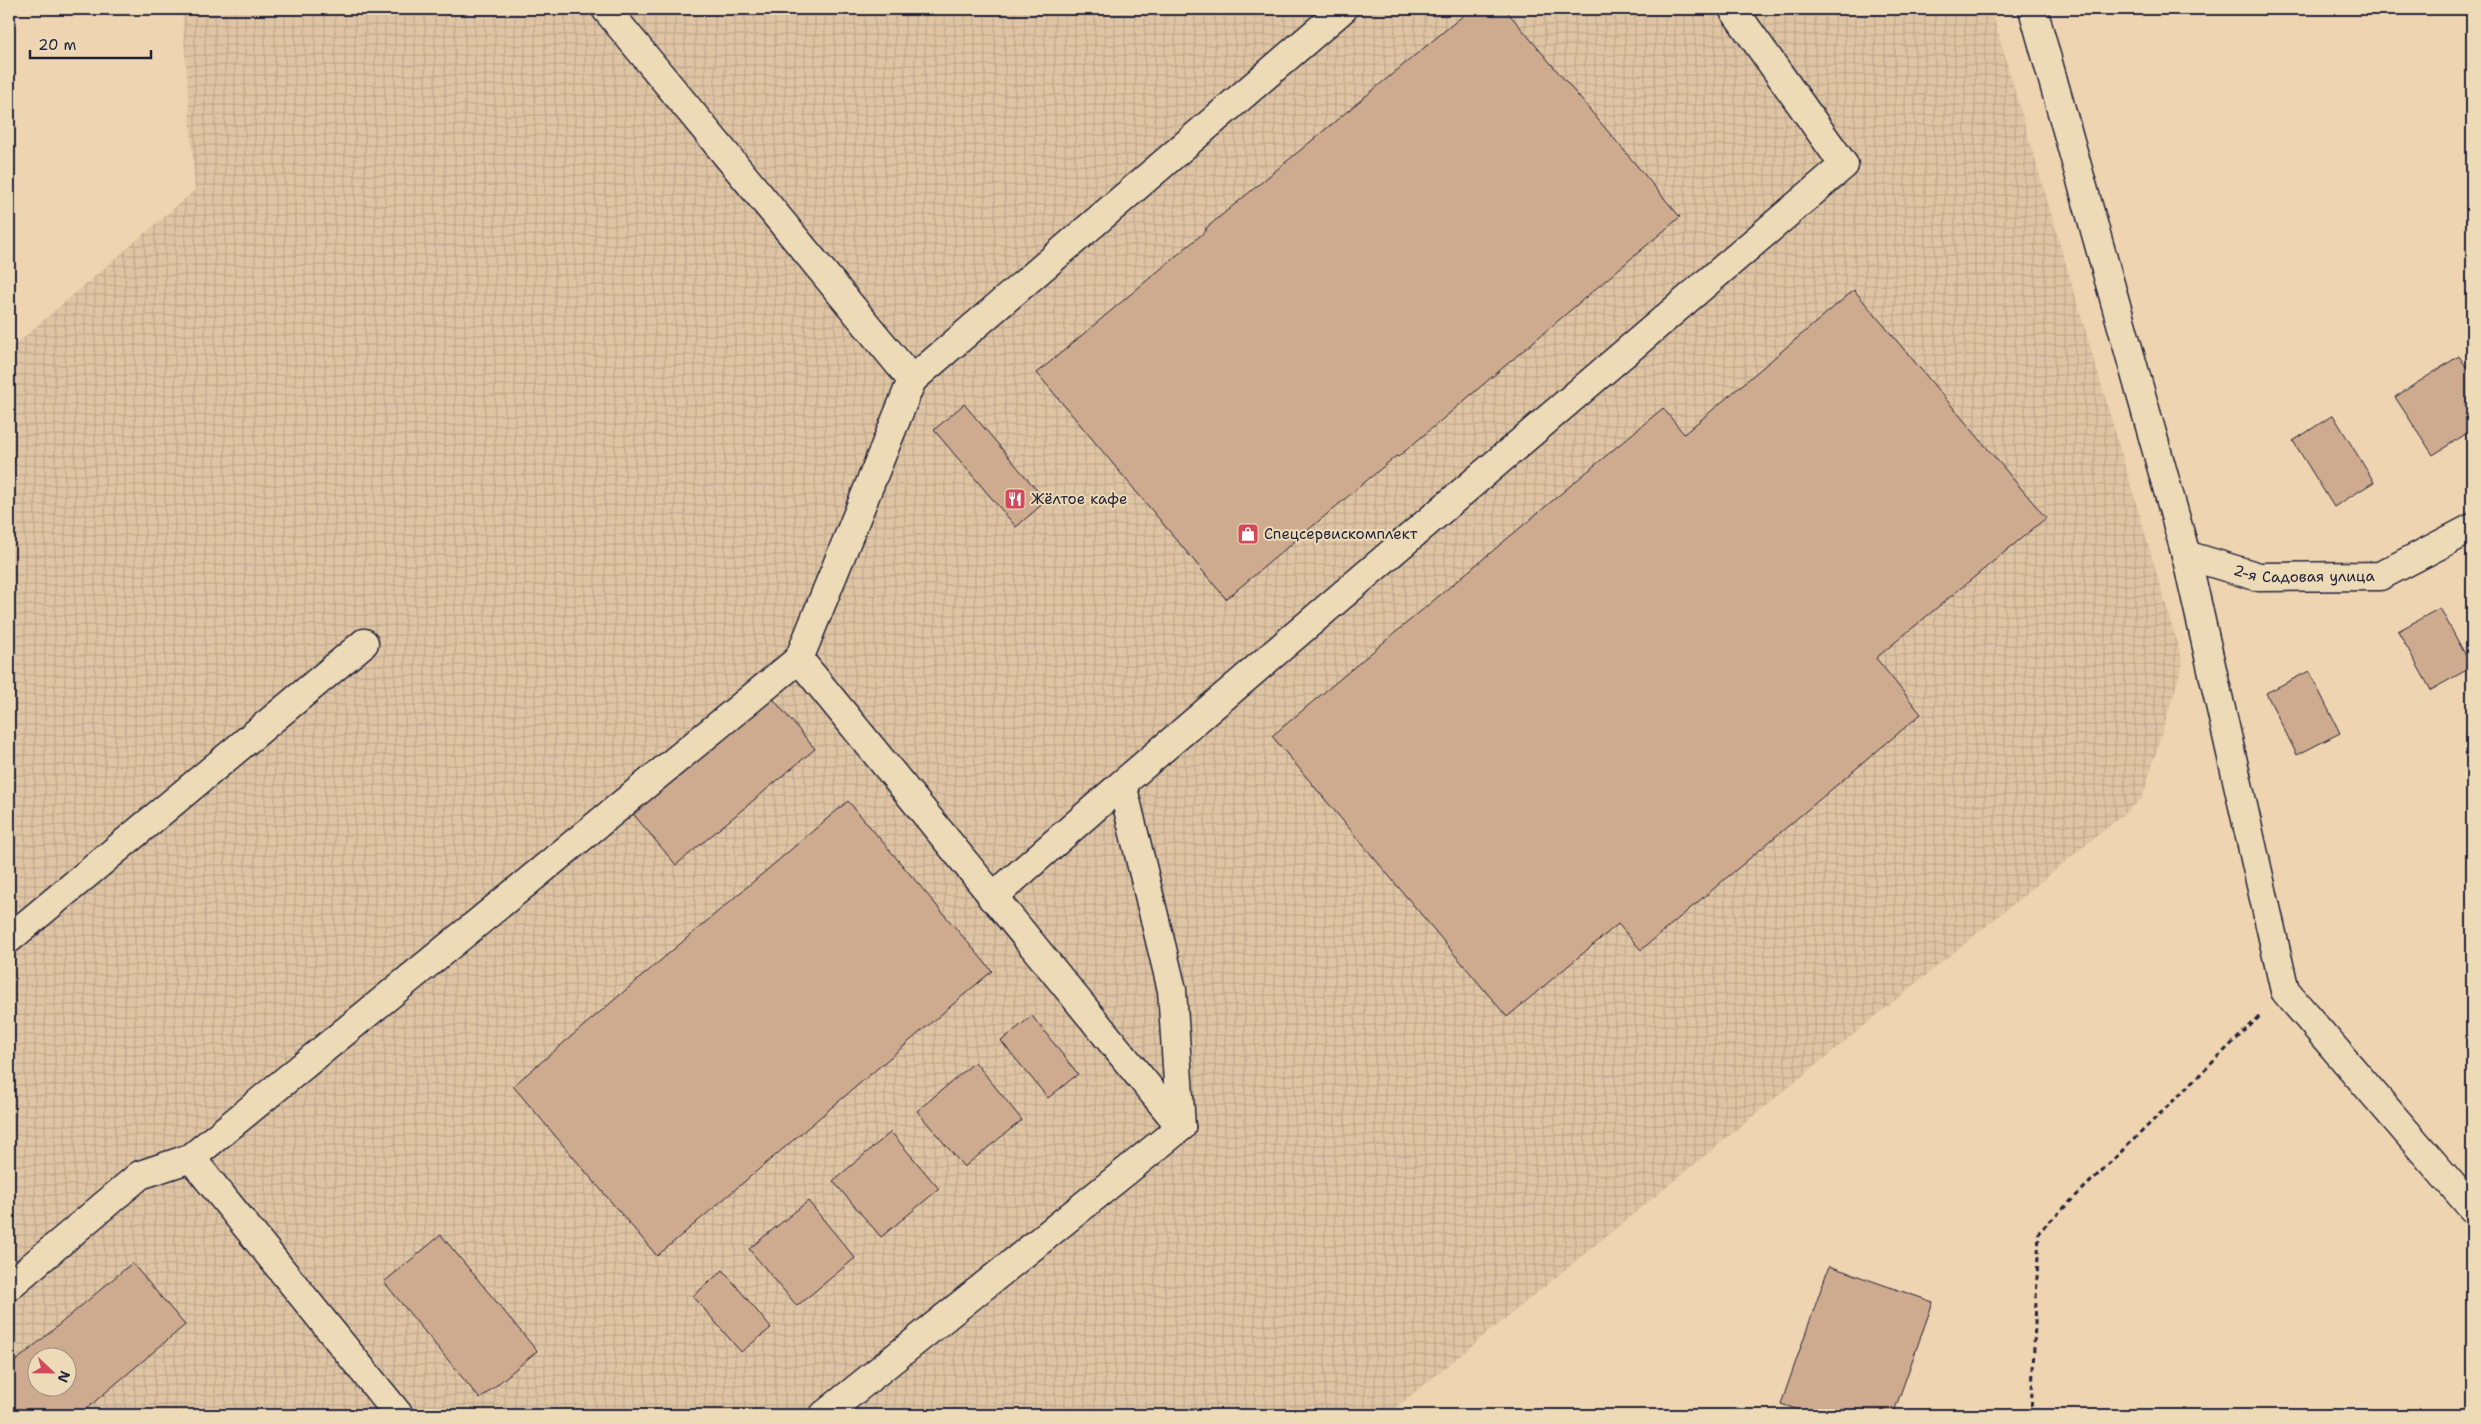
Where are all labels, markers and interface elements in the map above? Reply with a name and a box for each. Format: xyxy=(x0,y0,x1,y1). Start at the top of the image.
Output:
scale bar xyxy=(30,28,151,60)
text: 20 m xyxy=(38,35,77,55)
restaurant icon: Жёлтое кафе xyxy=(1003,487,1027,511)
place label: Жёлтое кафе xyxy=(1031,489,1127,509)
shop icon: Спецсервискомплект xyxy=(1236,522,1260,546)
place label: Спецсервискомплект xyxy=(1264,524,1418,544)
street label: 2-я Садовая улица xyxy=(2231,560,2375,587)
north arrow xyxy=(28,1346,78,1396)
text: N xyxy=(54,1368,74,1385)

